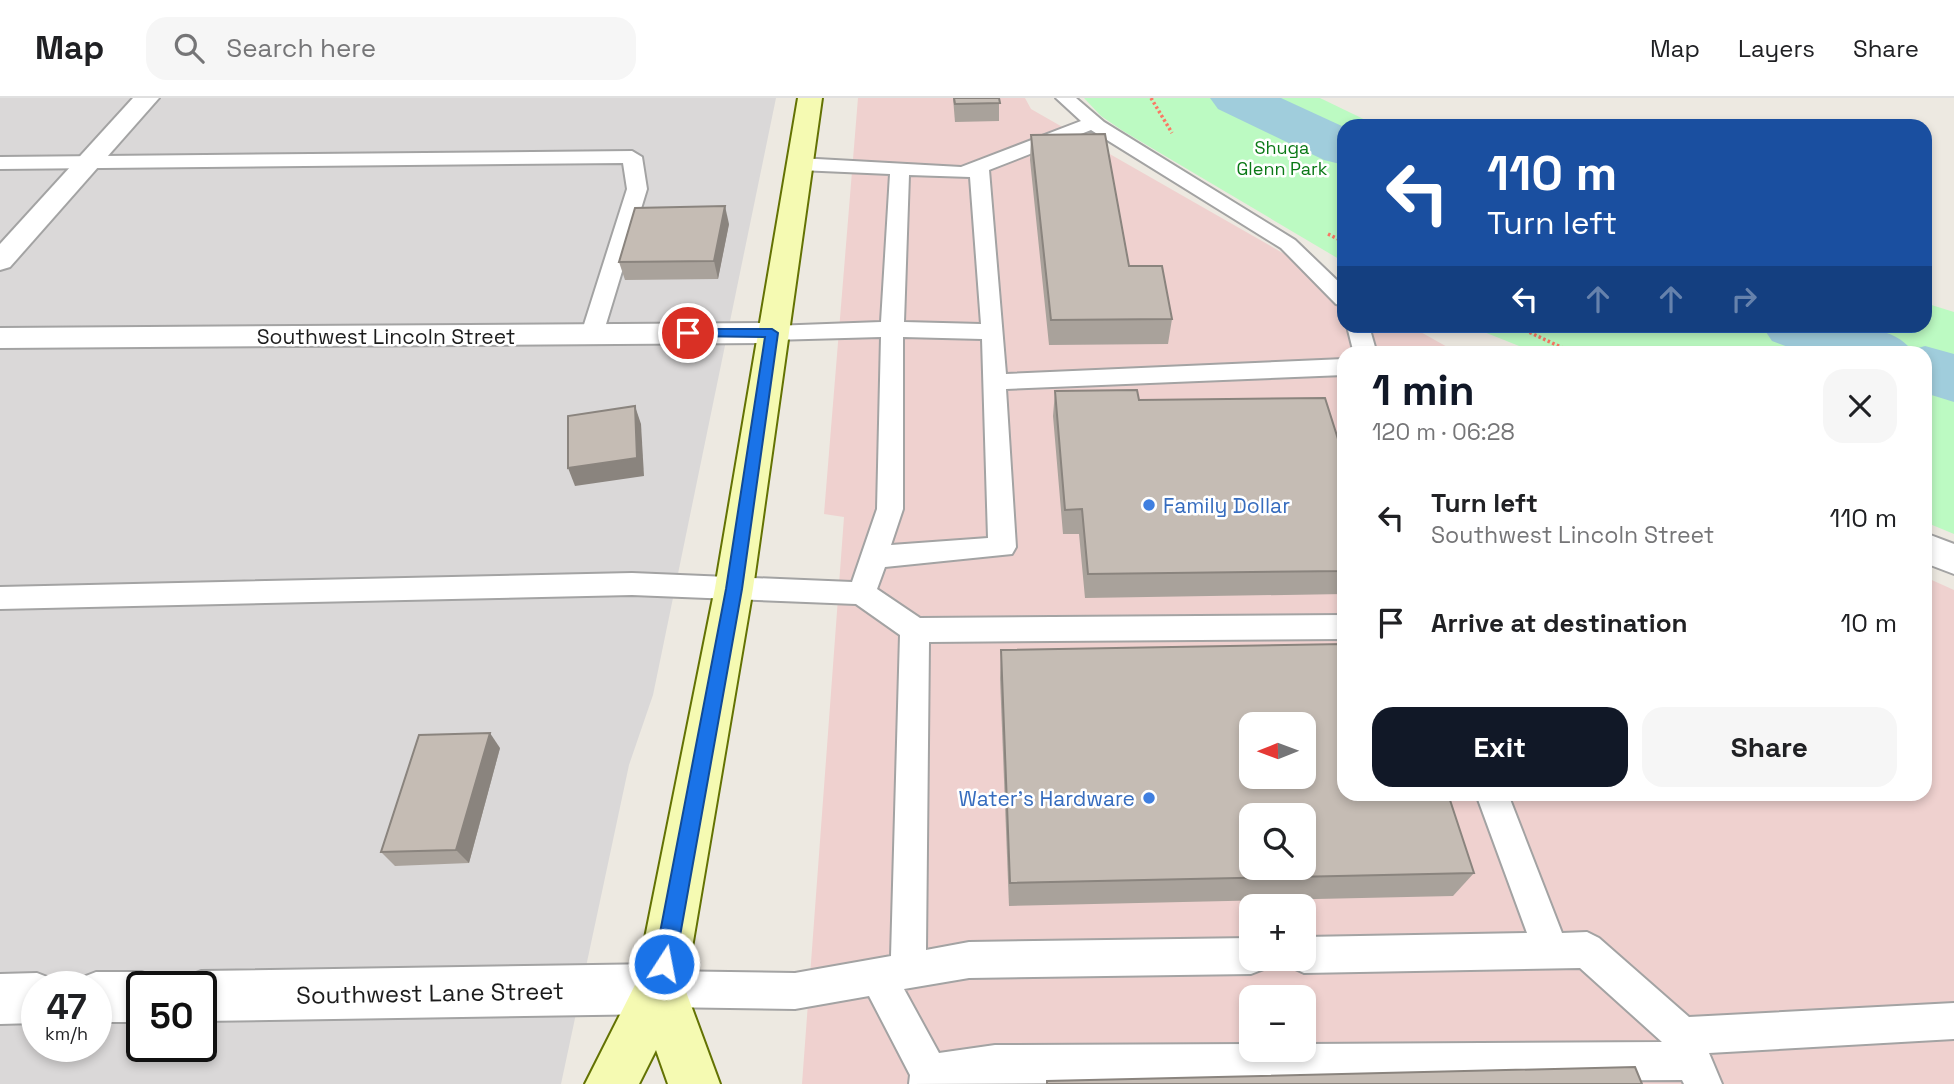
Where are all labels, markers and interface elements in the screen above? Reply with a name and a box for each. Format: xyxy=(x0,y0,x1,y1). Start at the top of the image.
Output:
search box xyxy=(146,17,636,80)
text: Map xyxy=(35,27,104,69)
icon: search xyxy=(170,29,208,67)
text: Search here xyxy=(226,31,376,65)
text: Map xyxy=(1650,33,1700,64)
text: Layers xyxy=(1738,33,1815,64)
text: Share xyxy=(1853,33,1919,64)
park label: Shuga Glenn Park xyxy=(1236,136,1328,180)
text: 110 m xyxy=(1487,142,1617,204)
icon: left xyxy=(1372,147,1463,238)
text: Turn left xyxy=(1487,203,1617,243)
icon: left xyxy=(1506,280,1544,318)
icon: ahead xyxy=(1579,280,1617,318)
icon: ahead xyxy=(1652,280,1690,318)
icon: right xyxy=(1725,280,1763,318)
pin xyxy=(658,303,718,363)
icon: arrive xyxy=(669,314,707,352)
street label: Southwest Lincoln Street xyxy=(257,323,515,350)
text: 1 min xyxy=(1372,364,1475,417)
button: close xyxy=(1823,369,1897,443)
text: 120 m · 06:28 xyxy=(1372,417,1515,447)
text: Turn left xyxy=(1431,486,1538,520)
place label: Family Dollar xyxy=(1163,492,1290,519)
marker: Family Dollar xyxy=(1141,497,1157,513)
icon: left xyxy=(1372,499,1410,537)
text: 110 m xyxy=(1830,501,1897,535)
text: Southwest Lincoln Street xyxy=(1431,520,1714,550)
icon: arrive xyxy=(1372,604,1410,642)
text: Arrive at destination xyxy=(1431,606,1688,640)
text: 10 m xyxy=(1840,606,1897,640)
button: Exit xyxy=(1372,707,1628,787)
button: Share xyxy=(1642,707,1897,787)
north arrow xyxy=(1239,712,1316,789)
map controls xyxy=(1239,712,1316,1062)
place label: Water's Hardware xyxy=(959,785,1135,812)
marker: Water's Hardware xyxy=(1141,790,1157,806)
button: search xyxy=(1239,803,1316,880)
button: + xyxy=(1239,894,1316,971)
position arrow xyxy=(627,927,701,1001)
speed limit sign: 50 xyxy=(126,971,217,1062)
street label: Southwest Lane Street xyxy=(296,975,564,1011)
text: 47 xyxy=(46,985,87,1029)
button: − xyxy=(1239,985,1316,1062)
text: km/h xyxy=(45,1022,88,1045)

